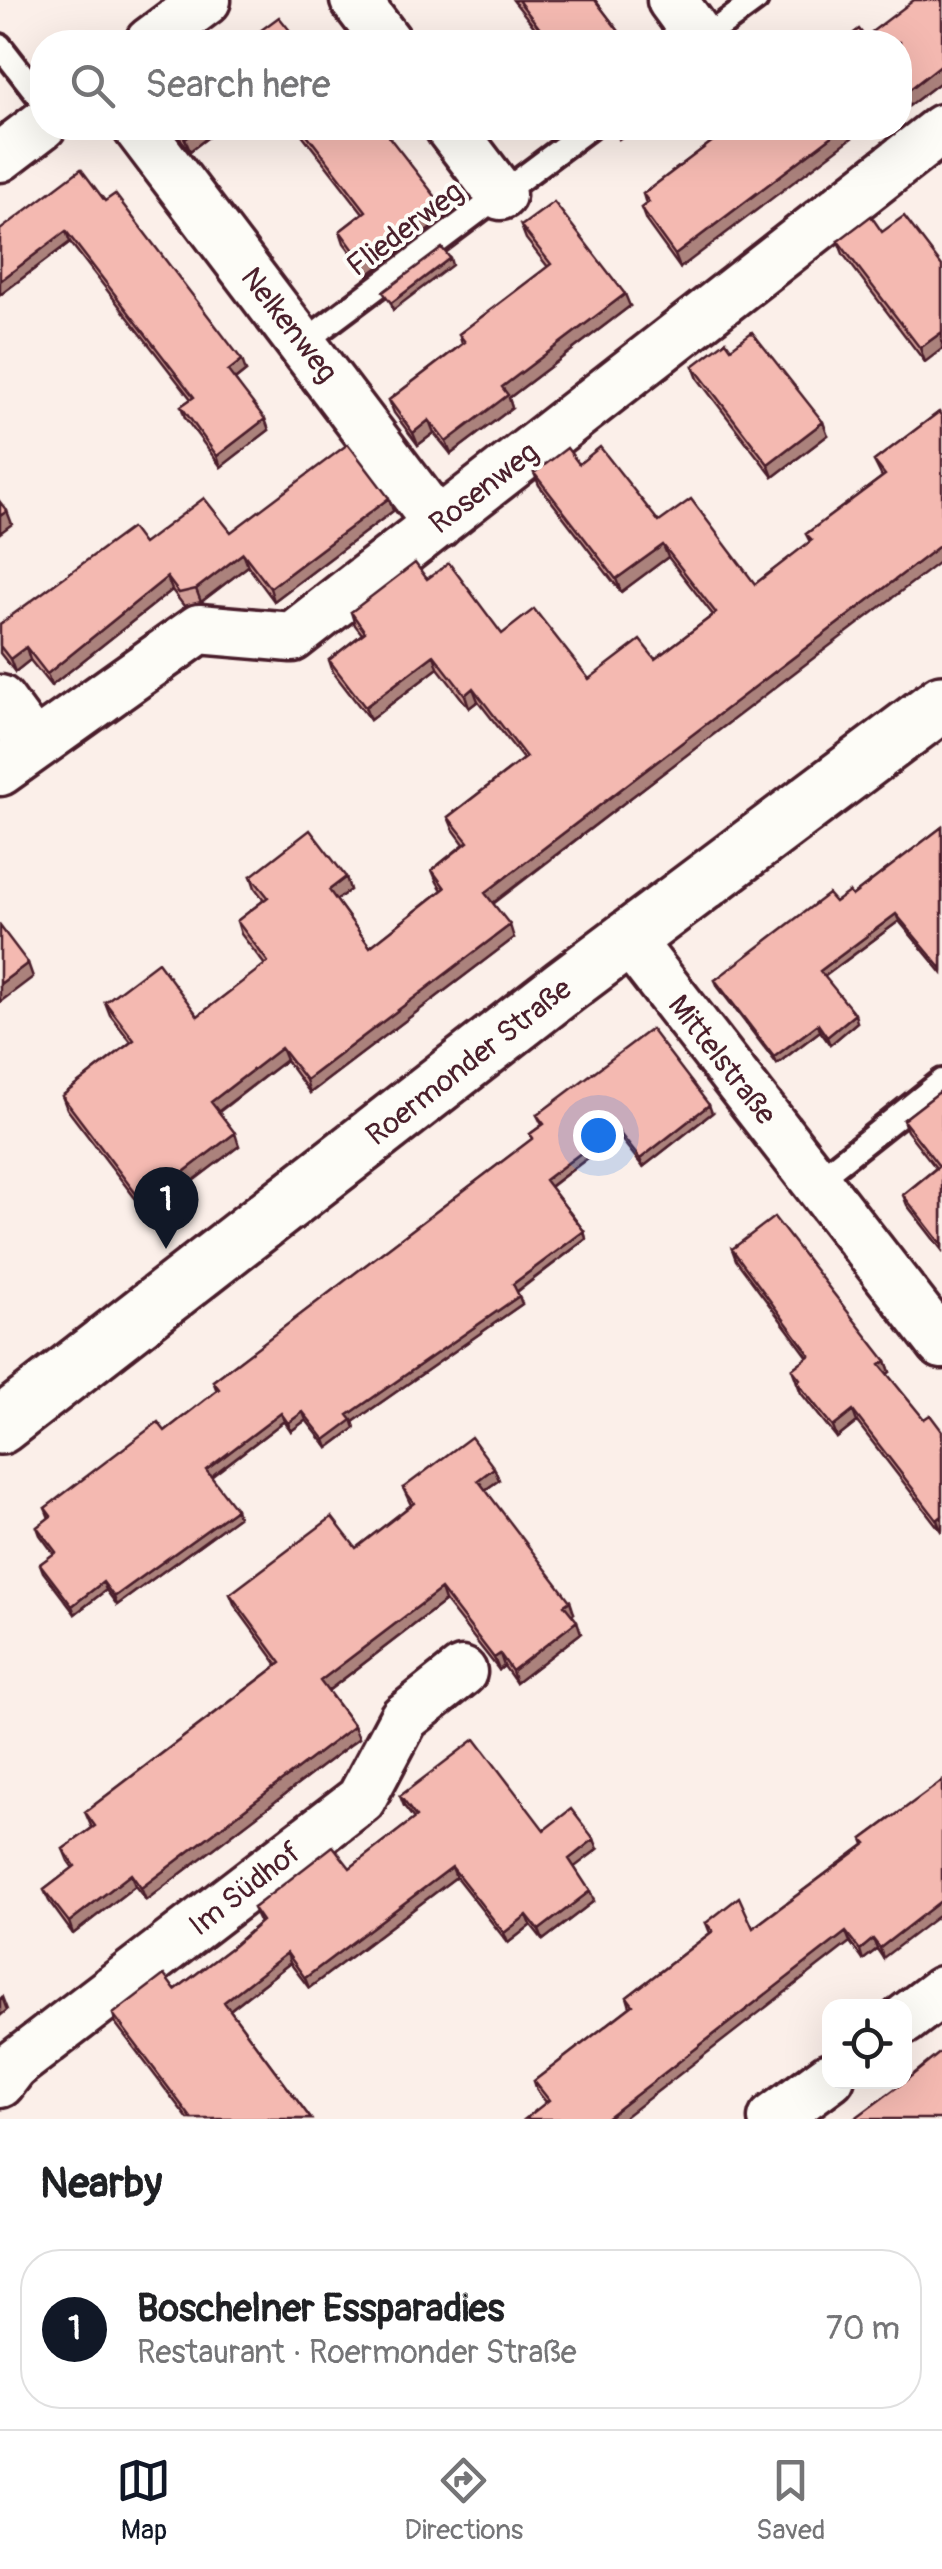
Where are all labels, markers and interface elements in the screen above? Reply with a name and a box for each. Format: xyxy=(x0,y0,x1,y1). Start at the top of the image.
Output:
search box xyxy=(30,30,912,140)
icon: search xyxy=(65,58,120,113)
text: Search here xyxy=(145,61,331,109)
street label: Fliederweg xyxy=(340,173,470,285)
street label: Nelkenweg xyxy=(233,260,345,390)
street label: Rosenweg xyxy=(422,434,546,542)
street label: Roermonder Straße xyxy=(359,970,579,1154)
street label: Mittelstraße xyxy=(660,988,784,1132)
your location xyxy=(573,1110,624,1161)
pin: 1 xyxy=(134,1166,198,1249)
street label: Im Südhof xyxy=(182,1834,308,1944)
map controls xyxy=(822,1999,912,2089)
button: locate xyxy=(822,1999,912,2089)
text: Nearby xyxy=(40,2158,162,2210)
text: Boschelner Essparadies xyxy=(137,2285,505,2333)
text: 1 xyxy=(68,2309,81,2349)
text: 70 m xyxy=(826,2309,900,2349)
text: Restaurant · Roermonder Straße xyxy=(137,2333,577,2373)
tab: Map xyxy=(116,2453,171,2548)
tab: Directions xyxy=(404,2453,523,2548)
tab: Saved xyxy=(756,2453,826,2548)

